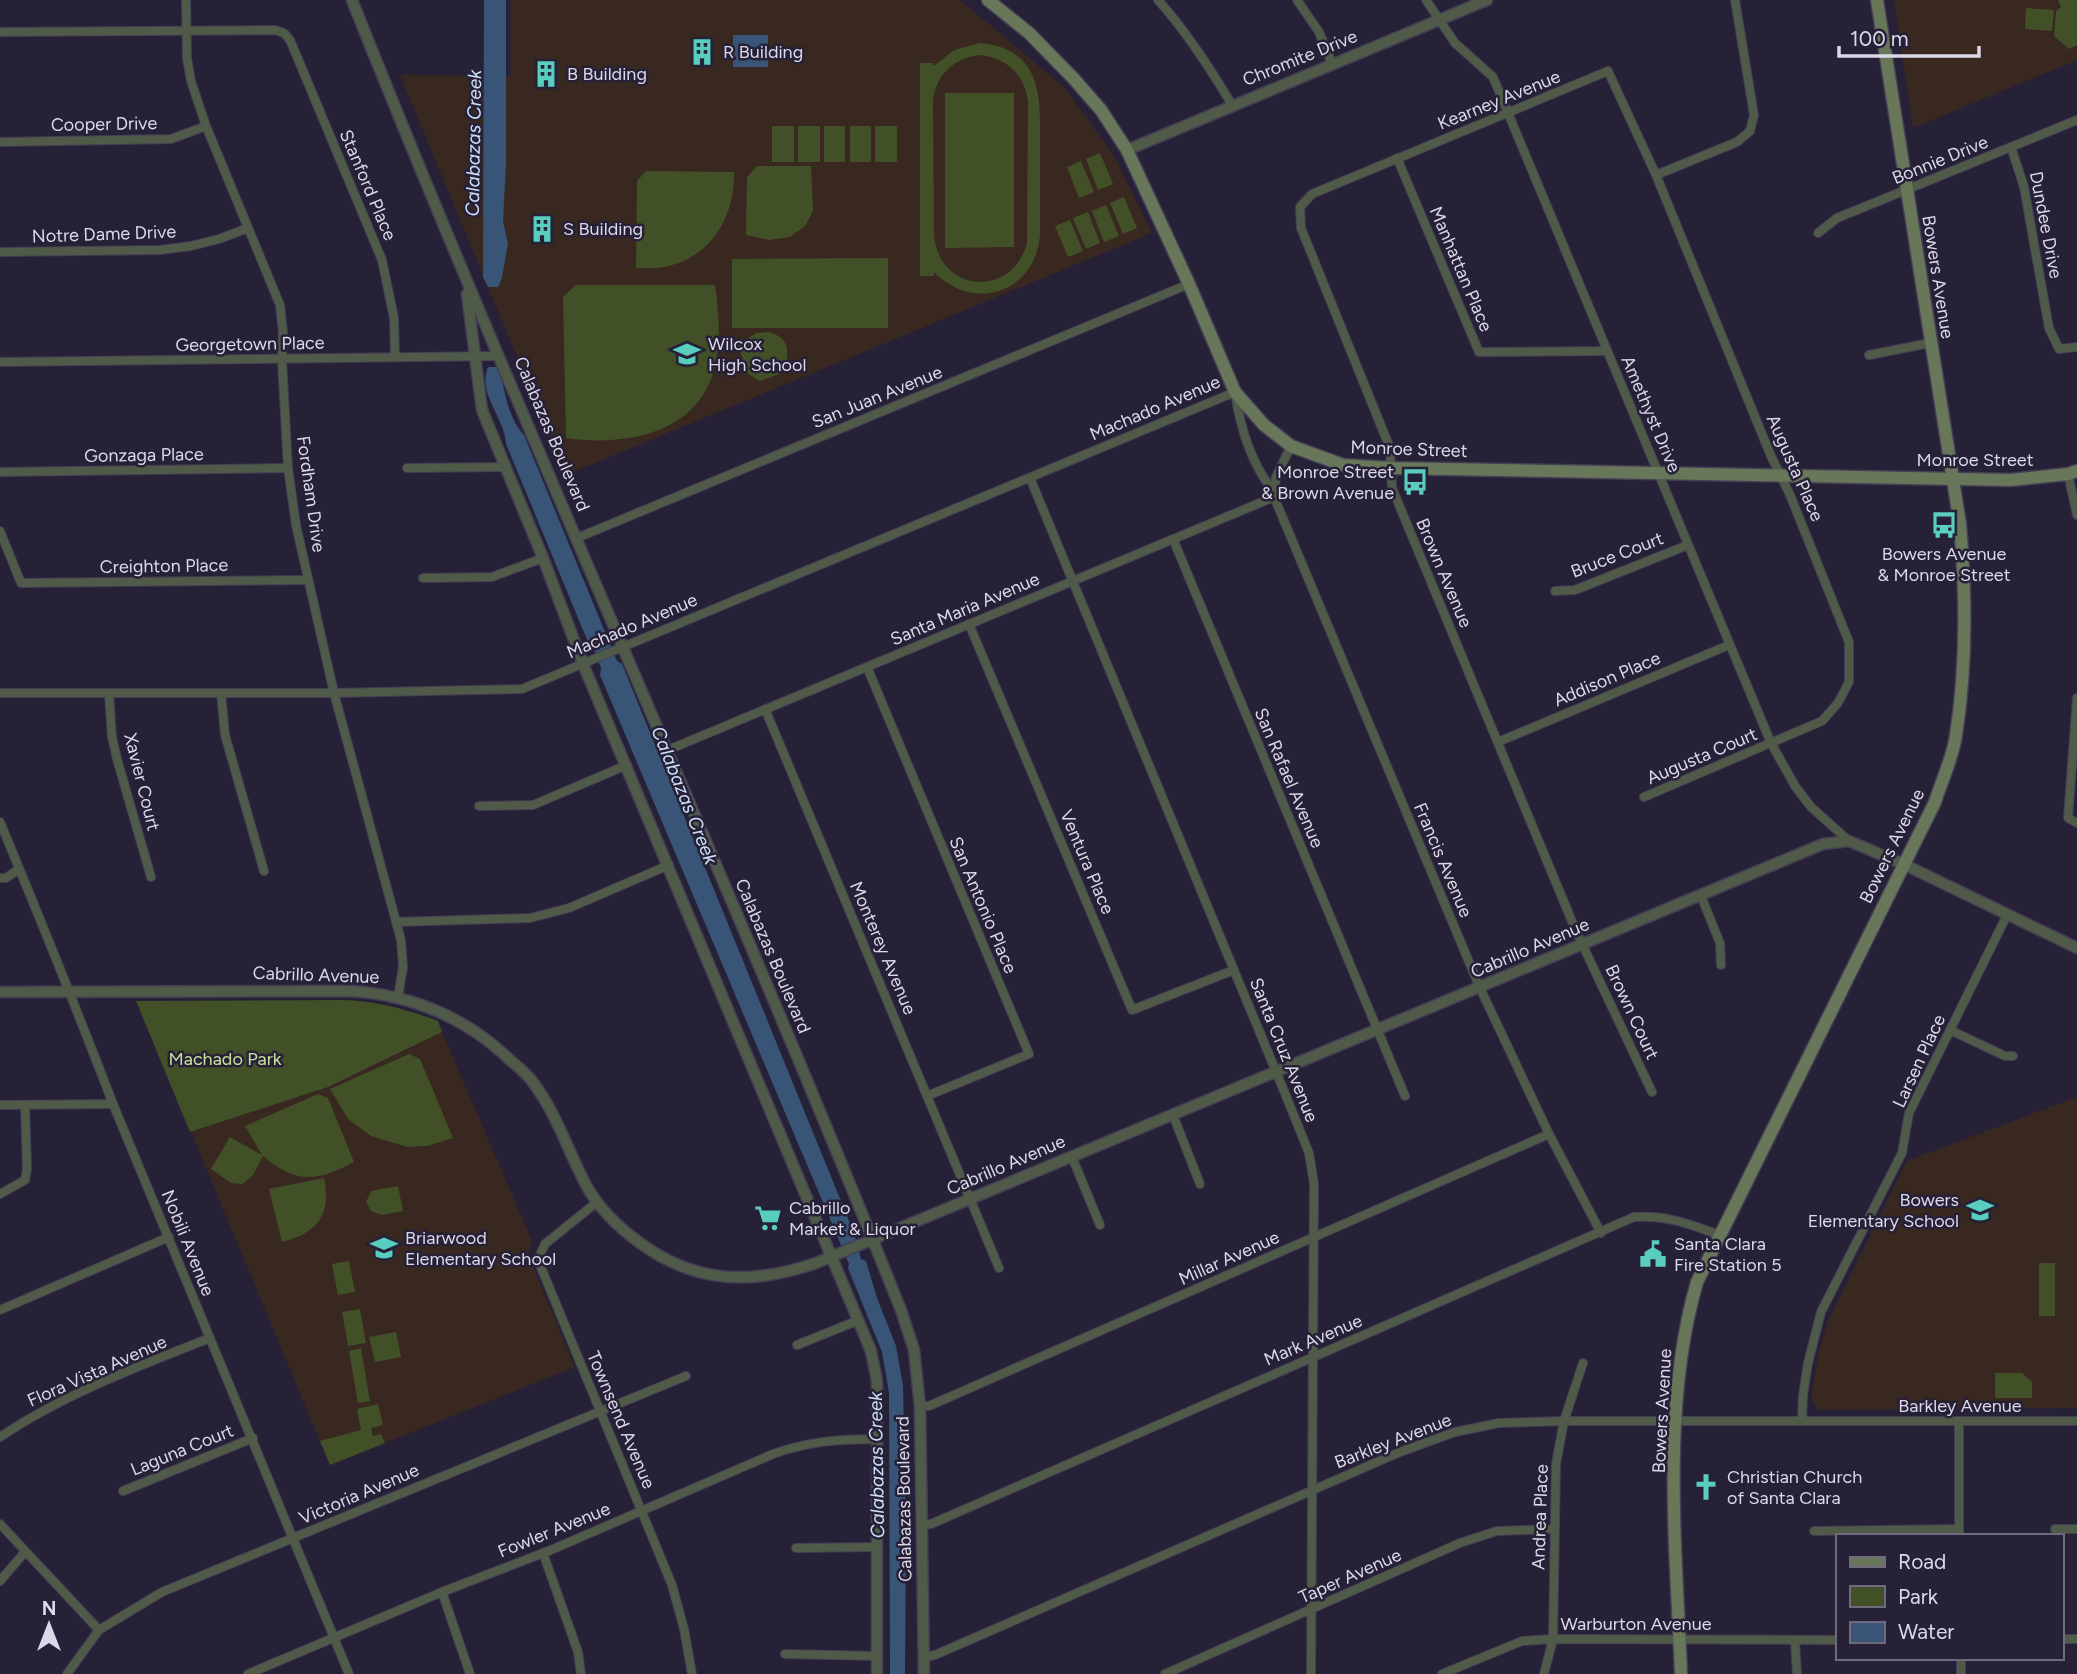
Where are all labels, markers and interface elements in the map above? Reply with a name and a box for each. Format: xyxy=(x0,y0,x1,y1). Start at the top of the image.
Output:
scale bar xyxy=(1839,14,1979,58)
street label: Chromite Drive xyxy=(1239,25,1361,91)
text: 100 m xyxy=(1850,26,1909,51)
building icon: R Building xyxy=(687,37,717,67)
place label: R Building xyxy=(723,41,803,63)
building icon: B Building xyxy=(531,59,561,89)
place label: B Building xyxy=(567,63,647,85)
street label: Kearney Avenue xyxy=(1434,65,1564,135)
water label: Calabazas Creek xyxy=(461,69,486,217)
street label: Cooper Drive xyxy=(51,112,158,136)
street label: Stanford Place xyxy=(335,126,401,244)
street label: Bonnie Drive xyxy=(1889,131,1991,189)
street label: Dundee Drive xyxy=(2025,170,2067,281)
street label: Manhattan Place xyxy=(1425,203,1497,335)
building icon: S Building xyxy=(527,214,557,244)
street label: Bowers Avenue xyxy=(1917,214,1959,340)
place label: S Building xyxy=(563,218,643,240)
street label: Notre Dame Drive xyxy=(32,220,177,248)
street label: Georgetown Place xyxy=(175,332,325,356)
place label: Wilcox High School xyxy=(708,333,806,376)
school or university icon: Wilcox High School xyxy=(672,339,702,369)
street label: Amethyst Drive xyxy=(1616,352,1686,476)
street label: Calabazas Boulevard xyxy=(509,353,595,515)
street label: San Juan Avenue xyxy=(809,361,946,433)
street label: Machado Avenue xyxy=(1086,371,1224,445)
street label: Augusta Place xyxy=(1762,411,1828,525)
street label: Fordham Drive xyxy=(292,434,330,554)
street label: Monroe Street xyxy=(1350,436,1468,462)
street label: Gonzaga Place xyxy=(84,443,204,467)
street label: Monroe Street xyxy=(1917,449,2034,471)
place label: Monroe Street & Brown Avenue xyxy=(1261,461,1394,504)
bus stop icon: Monroe Street & Brown Avenue xyxy=(1400,467,1430,497)
bus stop icon: Bowers Avenue & Monroe Street xyxy=(1929,510,1959,540)
street label: Brown Avenue xyxy=(1411,515,1477,631)
street label: Bruce Court xyxy=(1568,527,1667,583)
place label: Bowers Avenue & Monroe Street xyxy=(1878,543,2011,586)
street label: Creighton Place xyxy=(100,554,229,578)
street label: Santa Maria Avenue xyxy=(887,568,1043,650)
street label: Machado Avenue xyxy=(563,589,701,663)
street label: Addison Place xyxy=(1550,647,1664,711)
street label: San Rafael Avenue xyxy=(1250,705,1329,852)
water label: Calabazas Creek xyxy=(646,723,723,868)
street label: Augusta Court xyxy=(1643,723,1761,789)
street label: Xavier Court xyxy=(119,731,165,833)
street label: Bowers Avenue xyxy=(1855,785,1929,907)
street label: Francis Avenue xyxy=(1409,799,1477,921)
street label: Ventura Place xyxy=(1055,806,1119,918)
street label: San Antonio Place xyxy=(944,833,1022,977)
street label: Calabazas Boulevard xyxy=(730,875,816,1037)
street label: Monterey Avenue xyxy=(845,878,921,1018)
street label: Cabrillo Avenue xyxy=(1467,913,1593,983)
street label: Brown Court xyxy=(1600,961,1664,1063)
street label: Cabrillo Avenue xyxy=(252,962,380,988)
street label: Santa Cruz Avenue xyxy=(1245,975,1323,1126)
street label: Larsen Place xyxy=(1888,1011,1950,1111)
park label: Machado Park xyxy=(168,1048,282,1070)
street label: Cabrillo Avenue xyxy=(943,1130,1069,1200)
street label: Nobili Avenue xyxy=(157,1187,219,1299)
place label: Bowers Elementary School xyxy=(1808,1189,1959,1232)
school or university icon: Bowers Elementary School xyxy=(1965,1195,1995,1225)
place label: Cabrillo Market & Liquor xyxy=(789,1197,916,1240)
supermarket icon: Cabrillo Market & Liquor xyxy=(753,1203,783,1233)
street label: Millar Avenue xyxy=(1175,1226,1283,1290)
place label: Briarwood Elementary School xyxy=(405,1227,556,1270)
school or university icon: Briarwood Elementary School xyxy=(369,1233,399,1263)
place label: Santa Clara Fire Station 5 xyxy=(1674,1233,1782,1276)
public building icon: Santa Clara Fire Station 5 xyxy=(1638,1239,1668,1269)
street label: Mark Avenue xyxy=(1261,1309,1366,1371)
street label: Flora Vista Avenue xyxy=(24,1330,170,1412)
street label: Townsend Avenue xyxy=(582,1348,660,1492)
street label: Bowers Avenue xyxy=(1648,1348,1676,1474)
water label: Calabazas Creek xyxy=(864,1391,889,1539)
street label: Barkley Avenue xyxy=(1898,1395,2022,1417)
street label: Barkley Avenue xyxy=(1331,1409,1455,1473)
street label: Calabazas Boulevard xyxy=(892,1416,916,1582)
street label: Laguna Court xyxy=(127,1419,237,1481)
street label: Victoria Avenue xyxy=(296,1459,423,1529)
street label: Andrea Place xyxy=(1527,1464,1553,1570)
place label: Christian Church of Santa Clara xyxy=(1727,1466,1862,1509)
church icon: Christian Church of Santa Clara xyxy=(1691,1472,1721,1502)
street label: Fowler Avenue xyxy=(495,1497,614,1563)
legend xyxy=(1836,1534,2063,1660)
street label: Taper Avenue xyxy=(1295,1544,1405,1608)
text: Road xyxy=(1898,1549,1946,1574)
text: Park xyxy=(1898,1584,1939,1609)
north arrow xyxy=(14,1590,84,1660)
text: N xyxy=(42,1597,56,1620)
street label: Warburton Avenue xyxy=(1560,1613,1712,1635)
text: Water xyxy=(1898,1619,1954,1644)

